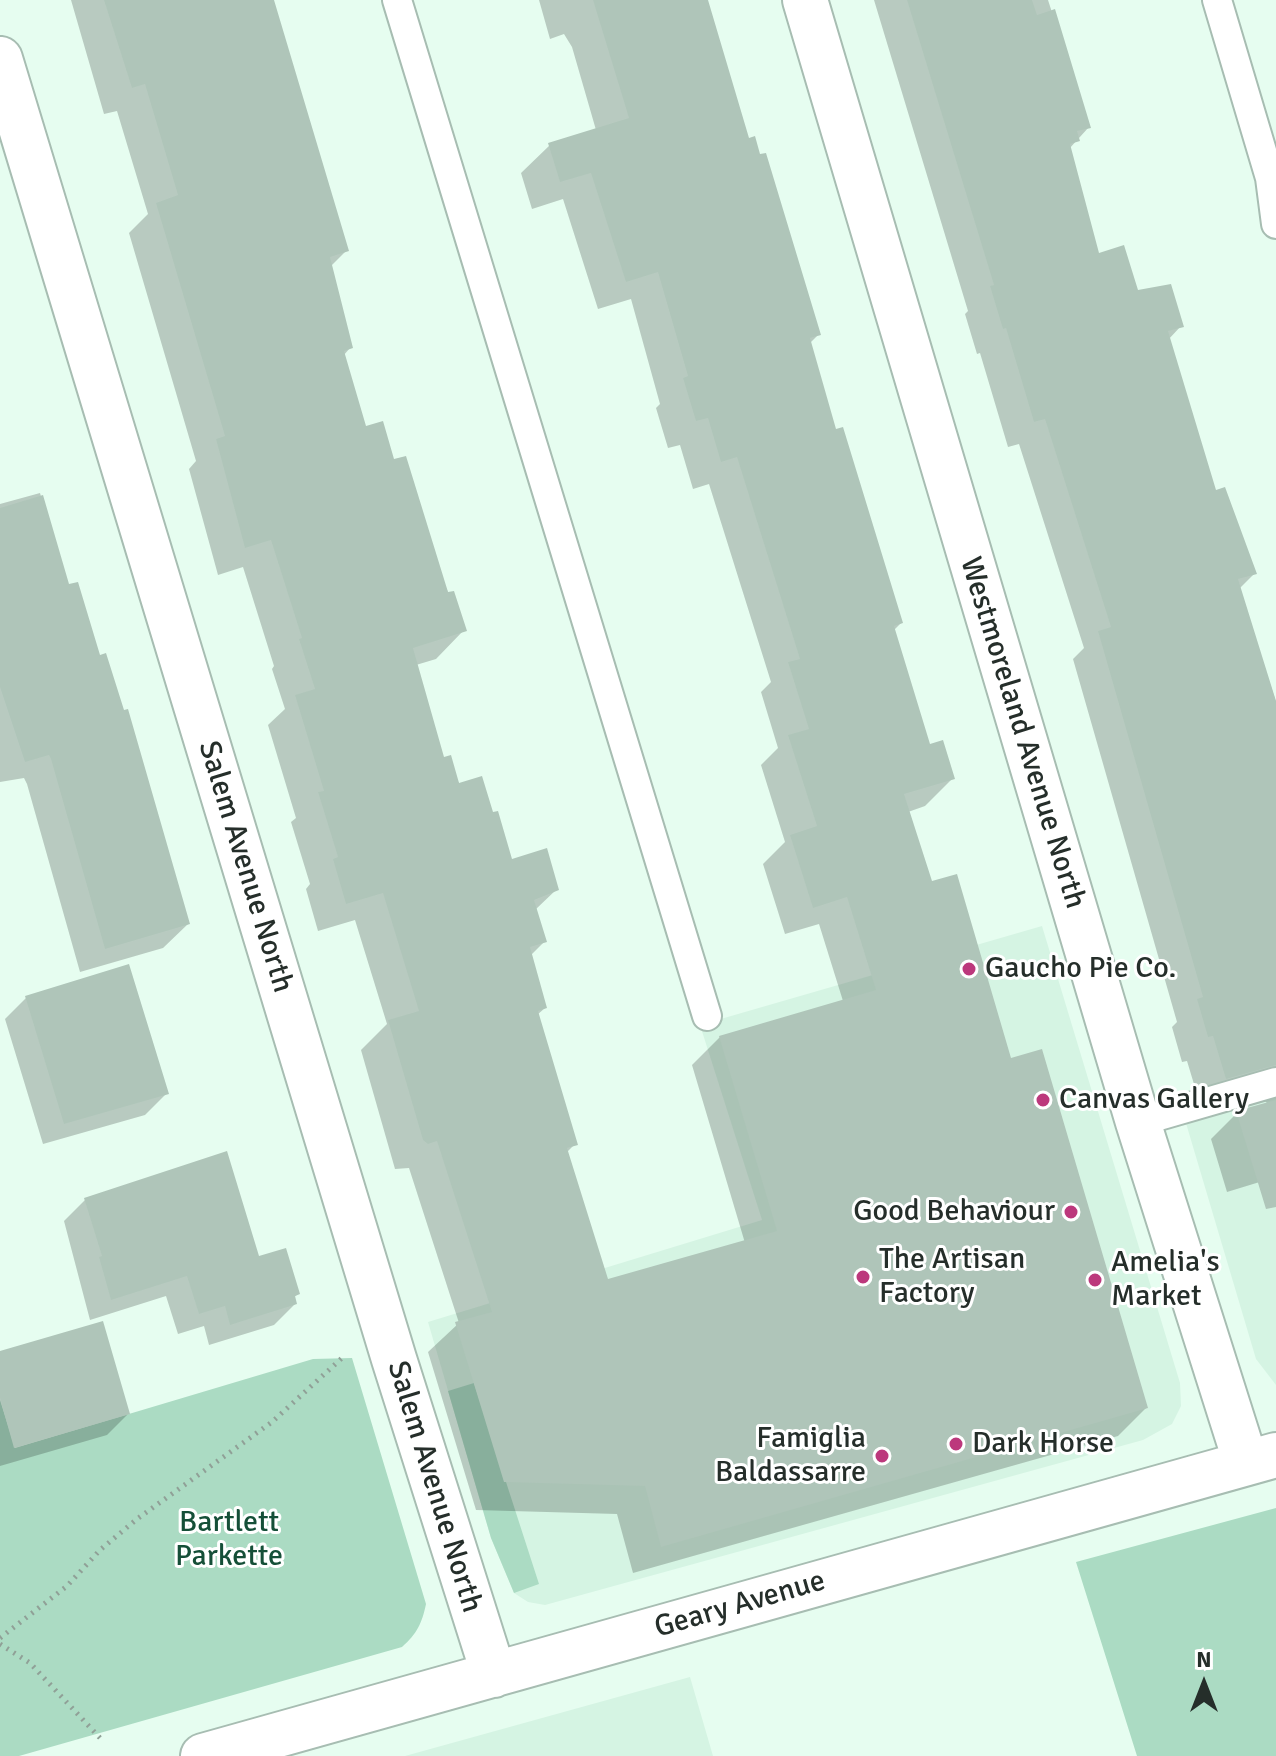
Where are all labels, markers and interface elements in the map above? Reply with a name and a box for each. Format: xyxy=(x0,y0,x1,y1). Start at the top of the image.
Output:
street label: Westmoreland Avenue North xyxy=(951,553,1093,913)
street label: Salem Avenue North xyxy=(190,737,300,997)
place label: Gaucho Pie Co. xyxy=(985,951,1176,987)
marker: Gaucho Pie Co. xyxy=(960,960,978,978)
place label: Canvas Gallery xyxy=(1059,1082,1249,1118)
marker: Canvas Gallery xyxy=(1034,1091,1052,1109)
place label: Good Behaviour xyxy=(853,1194,1055,1230)
marker: Good Behaviour xyxy=(1062,1203,1080,1221)
place label: The Artisan Factory xyxy=(879,1242,1025,1312)
place label: Amelia's Market xyxy=(1111,1245,1220,1316)
marker: The Artisan Factory xyxy=(854,1268,872,1286)
marker: Amelia's Market xyxy=(1086,1271,1104,1289)
street label: Salem Avenue North xyxy=(379,1357,489,1617)
place label: Famiglia Baldassarre xyxy=(715,1421,866,1492)
place label: Dark Horse xyxy=(972,1426,1114,1462)
marker: Dark Horse xyxy=(947,1435,965,1453)
marker: Famiglia Baldassarre xyxy=(873,1447,891,1465)
park label: Bartlett Parkette xyxy=(175,1505,283,1576)
street label: Geary Avenue xyxy=(651,1563,829,1647)
north arrow xyxy=(1164,1644,1244,1724)
text: N xyxy=(1196,1646,1212,1673)

